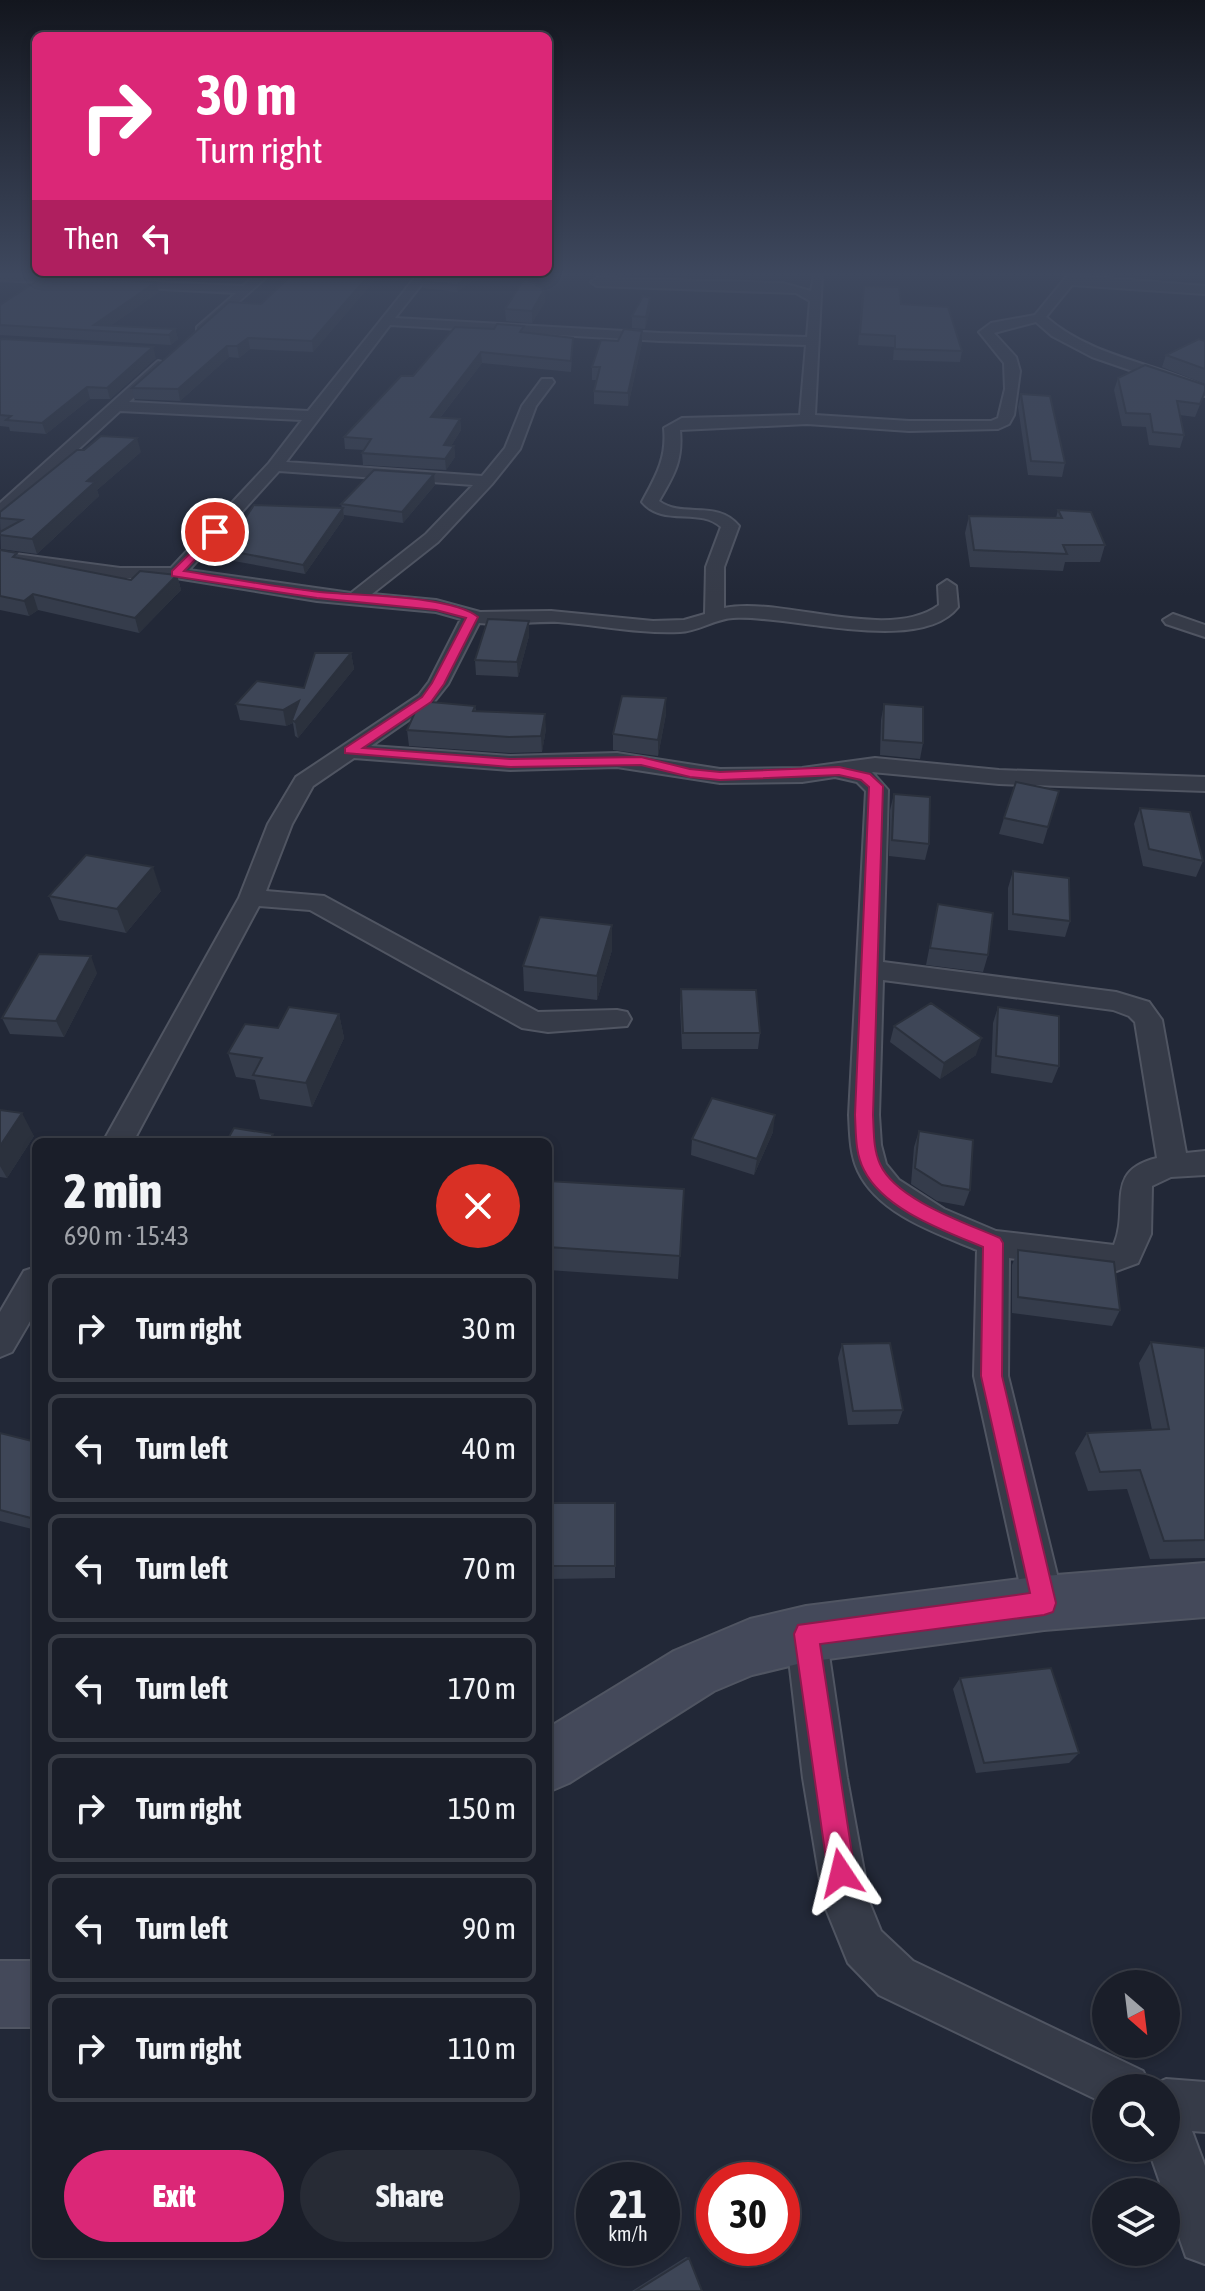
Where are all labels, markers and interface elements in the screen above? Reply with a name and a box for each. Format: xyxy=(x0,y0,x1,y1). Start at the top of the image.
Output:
text: 30 m xyxy=(196,63,297,127)
icon: right xyxy=(64,64,168,168)
text: Turn right xyxy=(196,129,323,171)
icon: left xyxy=(135,216,179,260)
text: Then xyxy=(64,221,119,255)
pin xyxy=(181,498,249,566)
icon: arrive xyxy=(193,510,237,554)
text: 2 min xyxy=(64,1163,162,1218)
button: close xyxy=(436,1164,520,1248)
text: 690 m · 15:43 xyxy=(64,1221,189,1251)
icon: right xyxy=(68,1306,112,1350)
text: Turn right xyxy=(136,1311,242,1345)
text: 30 m xyxy=(462,1311,516,1345)
icon: left xyxy=(68,1426,112,1470)
text: Turn left xyxy=(136,1431,228,1465)
text: 40 m xyxy=(462,1431,516,1465)
icon: left xyxy=(68,1546,112,1590)
text: Turn left xyxy=(136,1551,228,1585)
text: 70 m xyxy=(462,1551,516,1585)
icon: left xyxy=(68,1666,112,1710)
text: Turn left xyxy=(136,1671,228,1705)
text: 170 m xyxy=(448,1671,516,1705)
icon: right xyxy=(68,1786,112,1830)
text: Turn right xyxy=(136,1791,242,1825)
text: 150 m xyxy=(448,1791,516,1825)
position arrow xyxy=(799,1831,883,1915)
icon: left xyxy=(68,1906,112,1950)
text: Turn left xyxy=(136,1911,228,1945)
text: 90 m xyxy=(462,1911,516,1945)
north arrow xyxy=(1092,1970,1180,2058)
map controls xyxy=(1092,1970,1180,2266)
icon: right xyxy=(68,2026,112,2070)
text: Turn right xyxy=(136,2031,242,2065)
text: 110 m xyxy=(448,2031,516,2065)
button: search xyxy=(1092,2074,1180,2162)
button: Exit xyxy=(64,2150,284,2242)
button: Share xyxy=(300,2150,520,2242)
speed limit sign: 30 xyxy=(696,2162,800,2266)
button: layers xyxy=(1092,2178,1180,2266)
text: 21 xyxy=(609,2181,647,2226)
text: km/h xyxy=(608,2222,648,2245)

